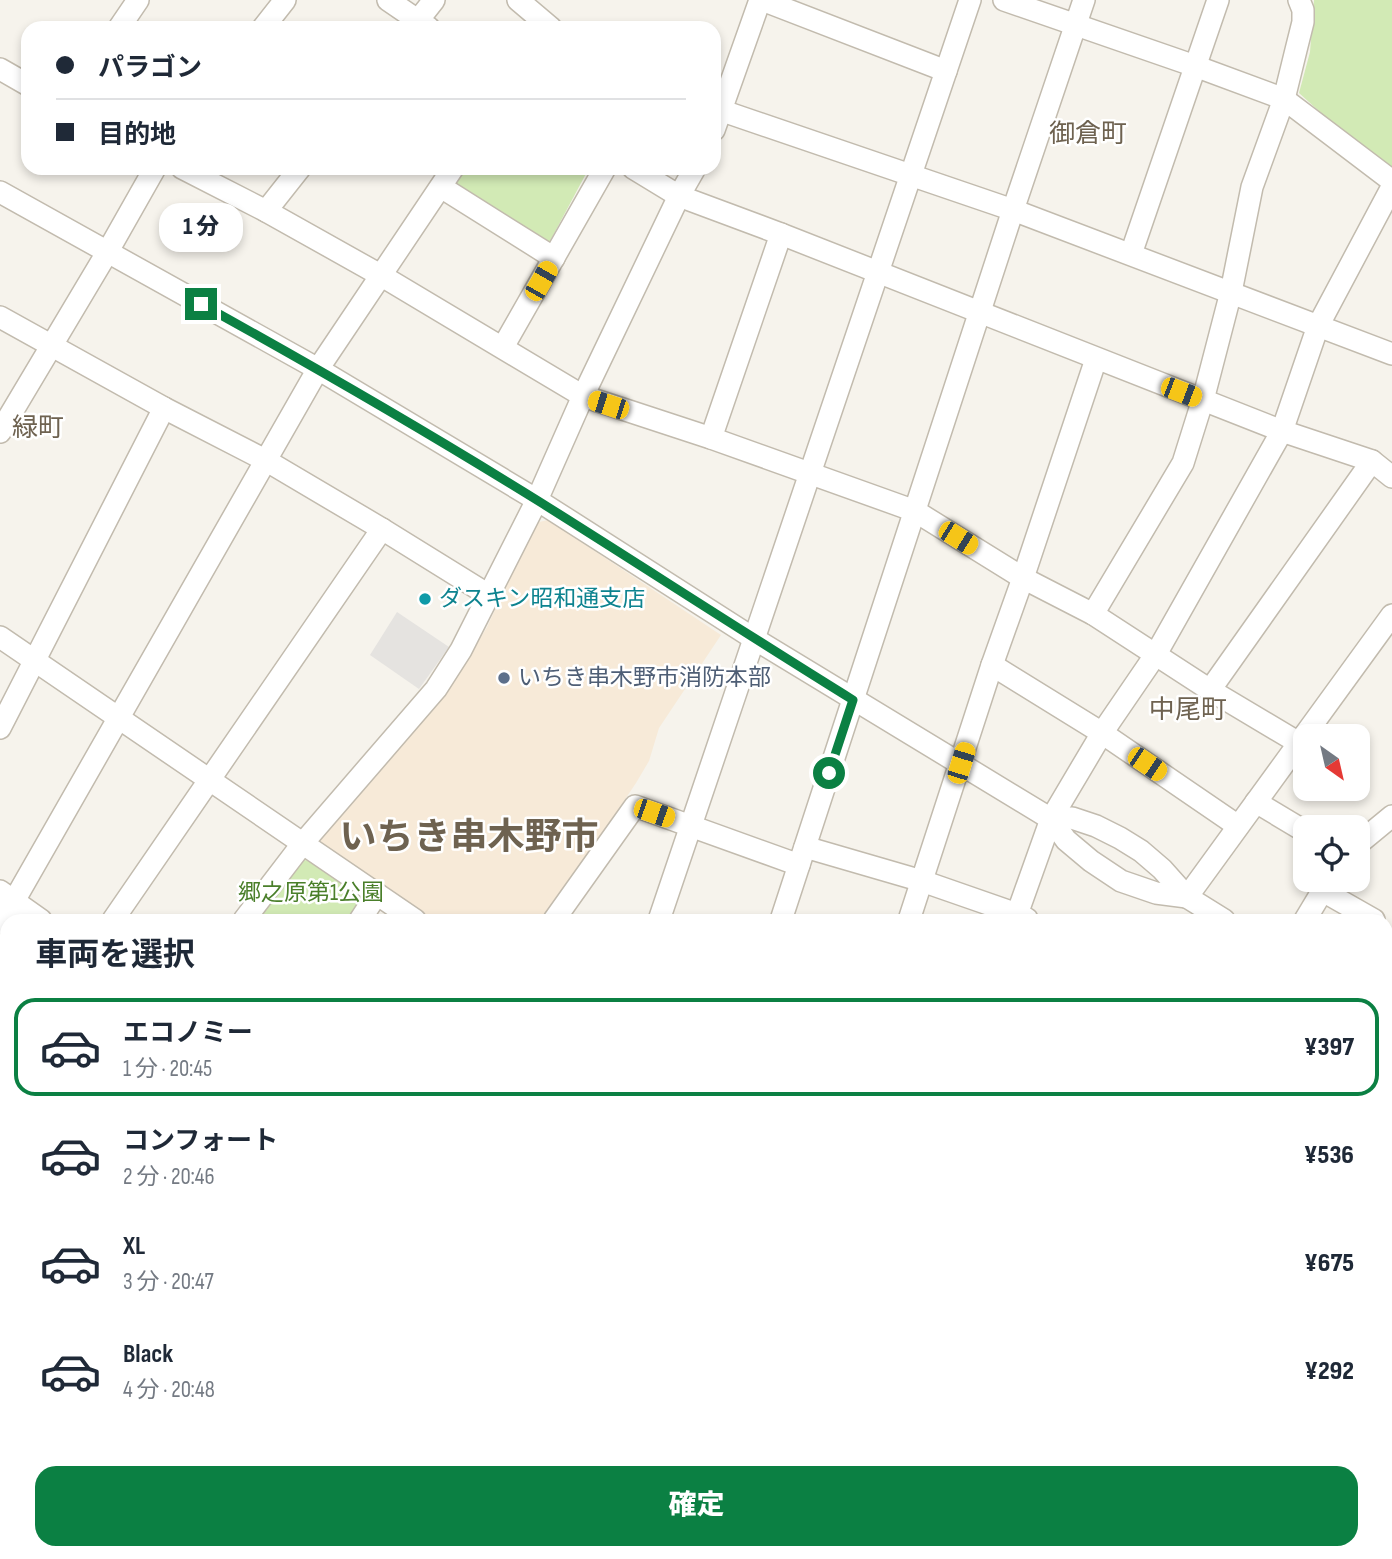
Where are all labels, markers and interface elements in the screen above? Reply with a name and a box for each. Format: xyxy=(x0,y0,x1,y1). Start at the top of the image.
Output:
text: パラゴン xyxy=(98,53,202,84)
district label: 御倉町 xyxy=(1049,119,1127,150)
text: 目的地 xyxy=(98,120,176,151)
callout: 1 分 xyxy=(159,202,243,252)
text: 1 分 xyxy=(183,213,219,241)
car xyxy=(522,258,561,304)
route end xyxy=(185,288,217,320)
car xyxy=(1158,375,1205,409)
car xyxy=(585,389,632,421)
district label: 緑町 xyxy=(12,413,64,444)
car xyxy=(935,518,982,558)
place label: ダスキン昭和通支店 xyxy=(439,585,645,613)
marker: ダスキン昭和通支店 xyxy=(417,591,433,607)
place label: いちき串木野市消防本部 xyxy=(518,664,771,692)
marker: いちき串木野市消防本部 xyxy=(496,670,512,686)
district label: 中尾町 xyxy=(1149,695,1227,726)
north arrow xyxy=(1293,724,1370,802)
map controls xyxy=(1293,724,1370,892)
car xyxy=(945,740,978,786)
car xyxy=(1124,744,1171,784)
route start xyxy=(813,757,845,789)
car xyxy=(631,796,678,830)
button: locate xyxy=(1293,815,1370,892)
district label: いちき串木野市 xyxy=(340,816,599,860)
park label: 郷之原第1公園 xyxy=(238,879,384,907)
text: 車両を選択 xyxy=(35,936,195,975)
icon: car xyxy=(39,1016,102,1079)
text: エコノミー xyxy=(123,1018,253,1049)
text: ¥397 xyxy=(1304,1032,1354,1063)
text: 1 分 · 20:45 xyxy=(123,1055,212,1083)
icon: car xyxy=(39,1124,102,1187)
text: コンフォート xyxy=(123,1126,278,1157)
text: ¥536 xyxy=(1304,1140,1354,1171)
text: 2 分 · 20:46 xyxy=(123,1163,215,1191)
text: XL xyxy=(123,1231,145,1262)
icon: car xyxy=(39,1232,102,1295)
text: ¥675 xyxy=(1304,1248,1354,1279)
text: 3 分 · 20:47 xyxy=(123,1268,214,1296)
text: Black xyxy=(123,1339,173,1370)
icon: car xyxy=(39,1340,102,1403)
text: ¥292 xyxy=(1304,1356,1354,1387)
text: 4 分 · 20:48 xyxy=(123,1376,215,1404)
button: 確定 xyxy=(35,1466,1358,1546)

